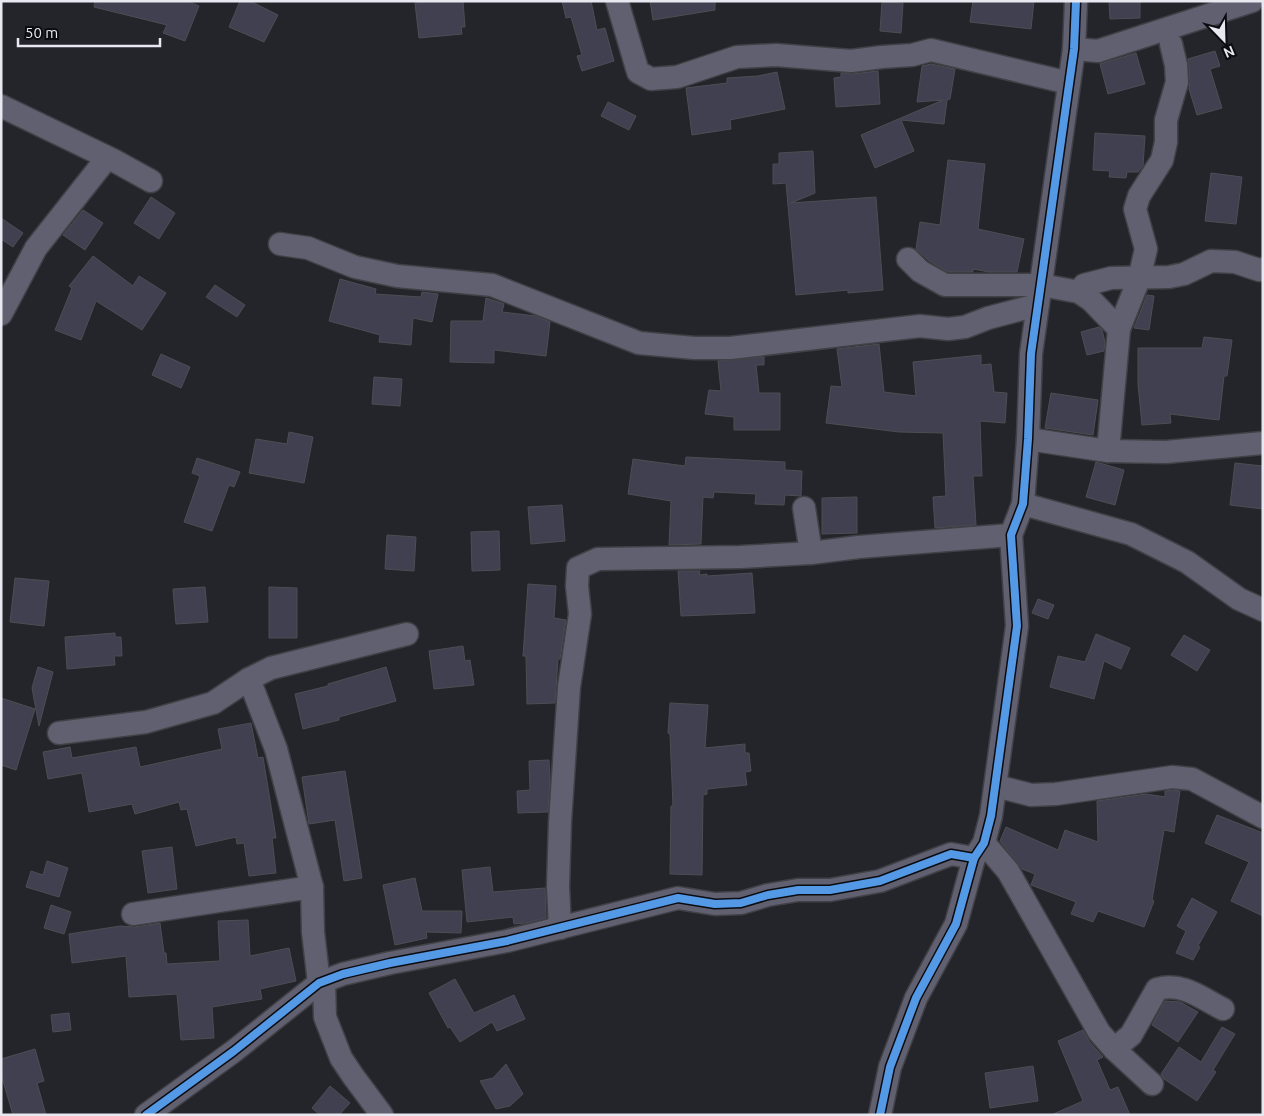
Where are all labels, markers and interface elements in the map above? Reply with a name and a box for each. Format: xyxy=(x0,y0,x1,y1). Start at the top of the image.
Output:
scale bar xyxy=(18,15,160,47)
north arrow xyxy=(1199,15,1249,65)
text: 50 m xyxy=(25,24,58,41)
text: N xyxy=(1221,43,1237,61)

